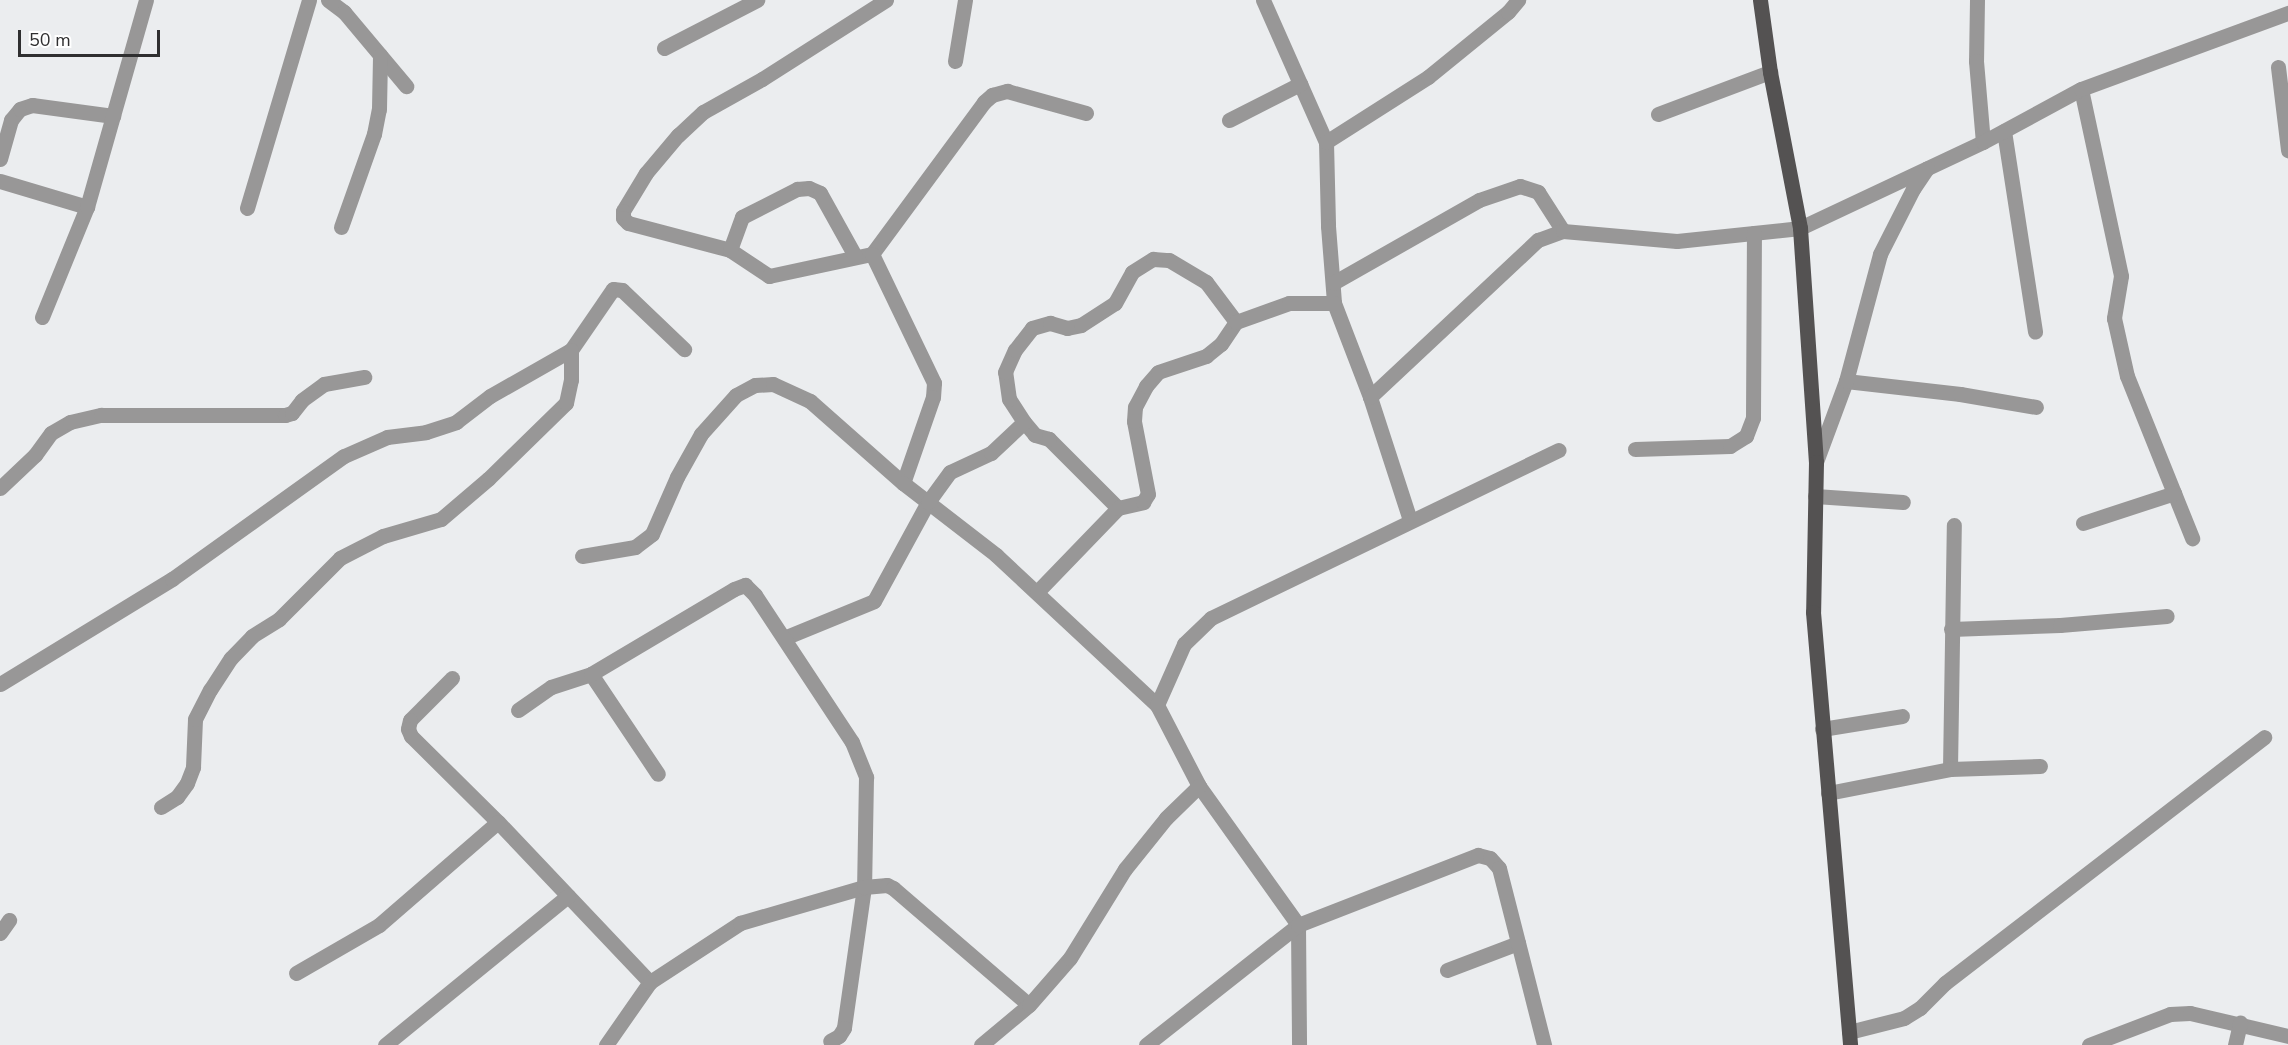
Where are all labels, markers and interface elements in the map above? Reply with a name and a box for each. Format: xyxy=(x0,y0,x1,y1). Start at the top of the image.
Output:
scale bar xyxy=(21,18,164,56)
text: 50 m xyxy=(29,28,71,52)

